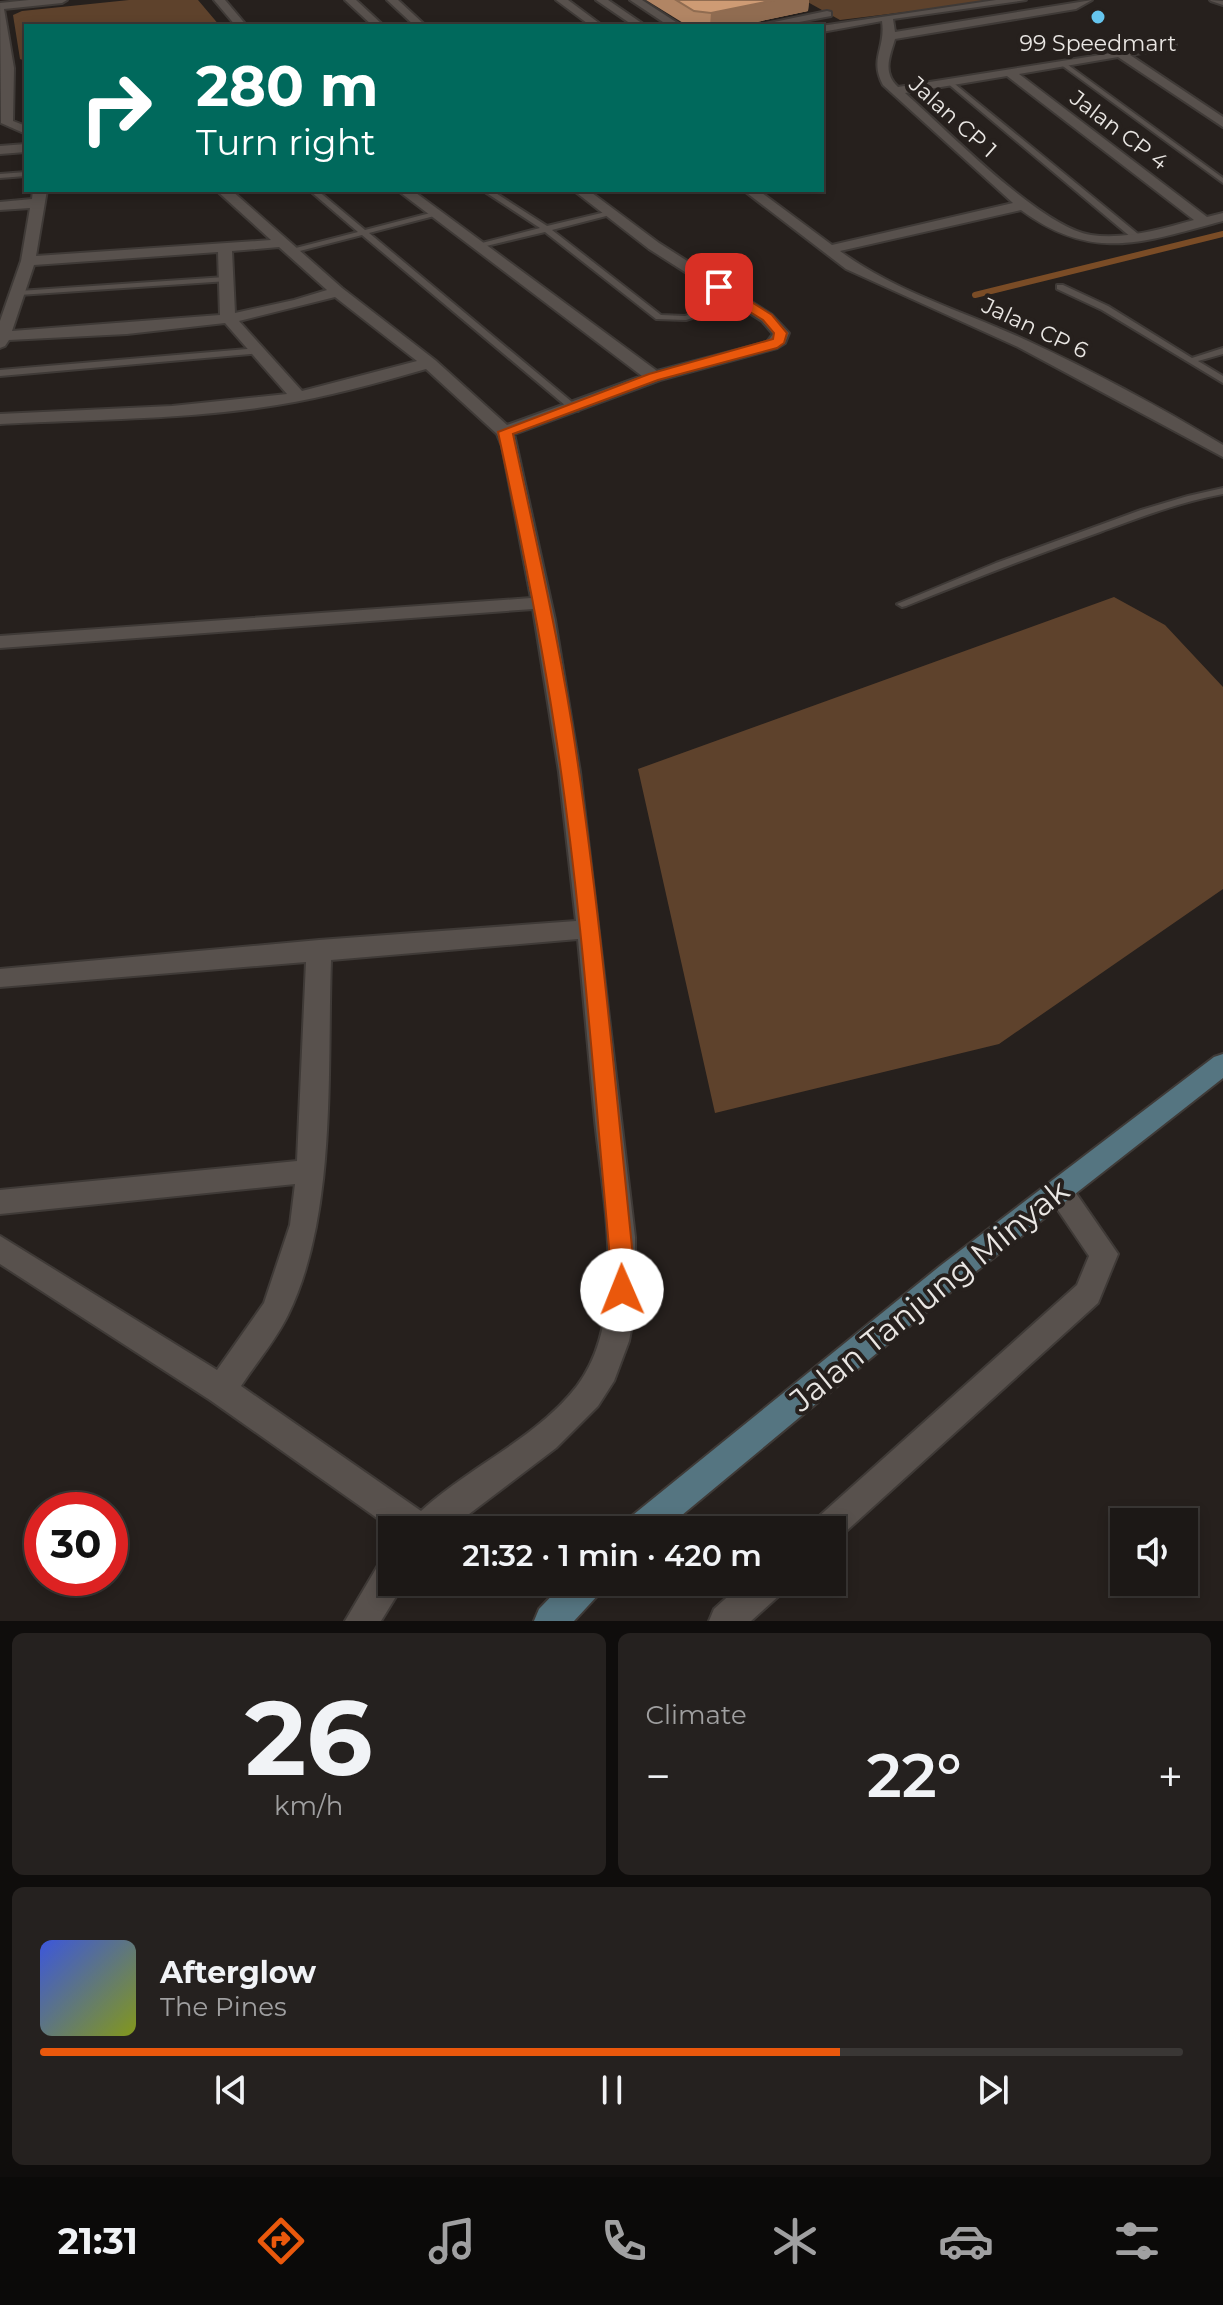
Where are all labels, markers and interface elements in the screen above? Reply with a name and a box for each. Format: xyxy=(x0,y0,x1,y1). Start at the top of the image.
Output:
marker: 99 Speedmart xyxy=(1089,8,1107,26)
place label: 99 Speedmart xyxy=(1020,30,1177,57)
text: 280 m xyxy=(196,52,379,120)
icon: right xyxy=(64,56,168,160)
street label: Jalan CP 1 xyxy=(903,70,1002,163)
street label: Jalan CP 4 xyxy=(1064,84,1174,176)
text: Turn right xyxy=(196,120,376,164)
pin xyxy=(685,253,753,321)
icon: arrive xyxy=(697,265,741,309)
street label: Jalan CP 6 xyxy=(977,291,1092,364)
street label: Jalan Tanjung Minyak xyxy=(781,1171,1076,1420)
position arrow xyxy=(580,1248,664,1332)
speed limit sign: 30 xyxy=(24,1492,128,1596)
map controls xyxy=(1110,1508,1198,1596)
button: sound xyxy=(1110,1508,1198,1596)
text: 21:32 · 1 min · 420 m xyxy=(462,1537,762,1574)
text: 26 xyxy=(245,1674,373,1801)
text: Climate xyxy=(646,1699,747,1731)
text: 22° xyxy=(867,1739,962,1812)
text: − xyxy=(646,1749,671,1803)
text: + xyxy=(1158,1749,1183,1803)
text: km/h xyxy=(274,1790,343,1822)
text: Afterglow xyxy=(160,1954,316,1991)
text: The Pines xyxy=(160,1991,287,2023)
icon: previous xyxy=(209,2068,253,2112)
icon: pause xyxy=(590,2068,634,2112)
icon: next xyxy=(971,2068,1015,2112)
icon: directions xyxy=(253,2213,309,2269)
icon: music xyxy=(424,2213,480,2269)
icon: phone xyxy=(596,2213,652,2269)
icon: climate xyxy=(767,2213,823,2269)
icon: car xyxy=(938,2213,994,2269)
icon: filters xyxy=(1109,2213,1165,2269)
text: 21:31 xyxy=(58,2219,138,2263)

